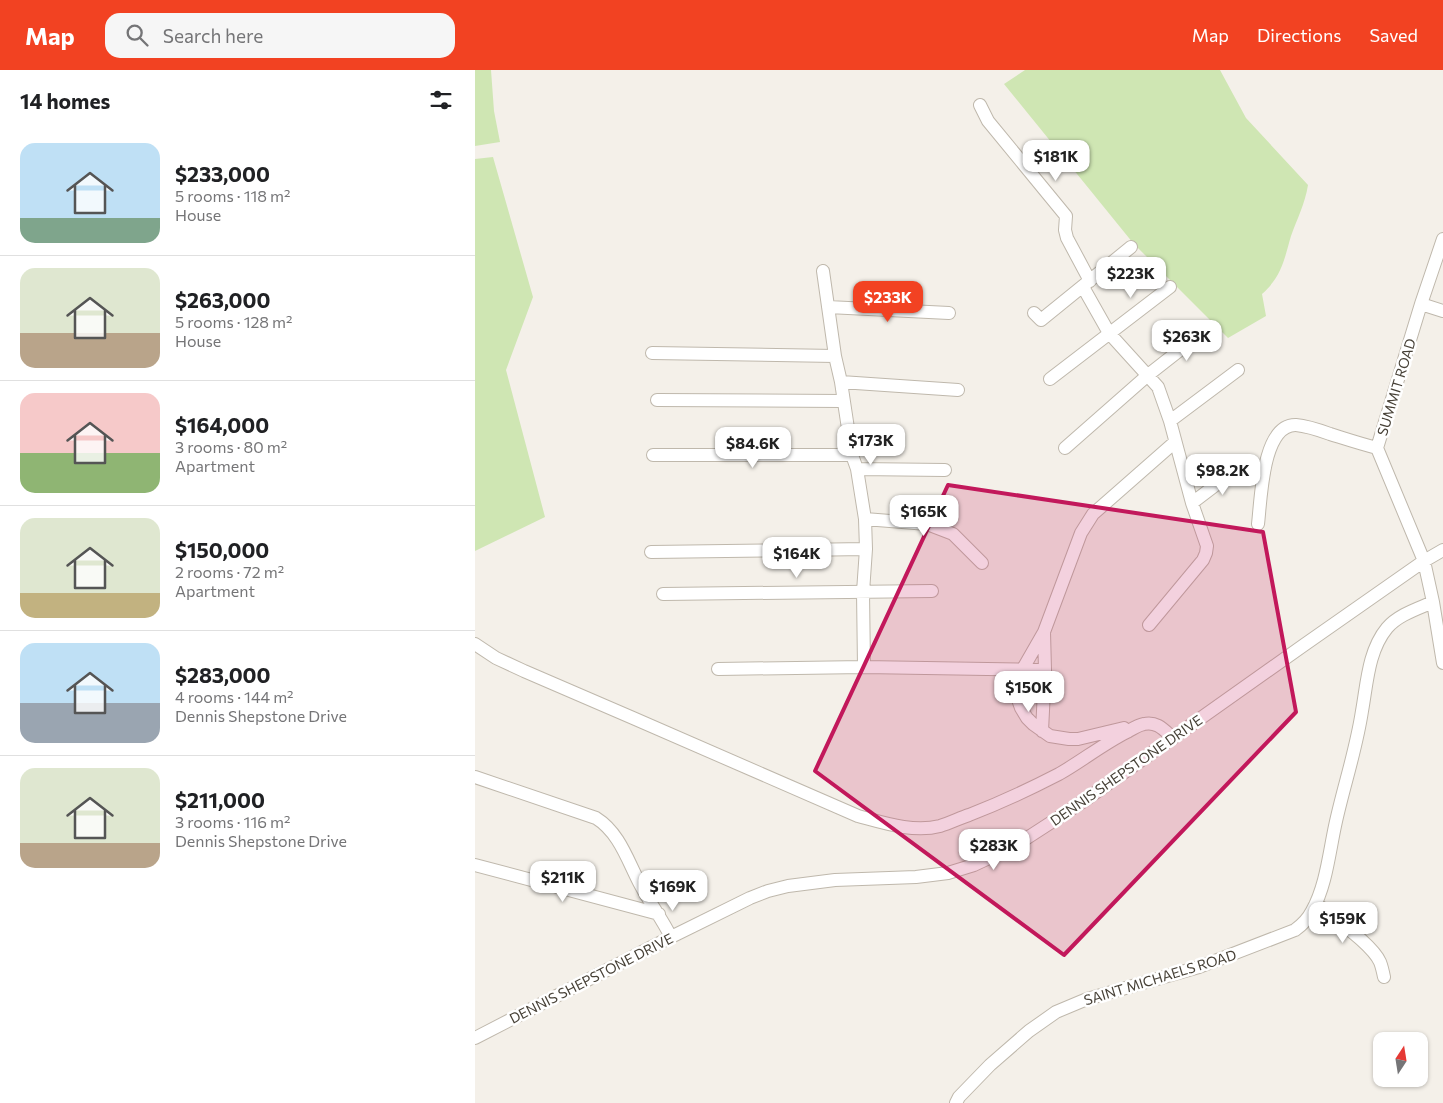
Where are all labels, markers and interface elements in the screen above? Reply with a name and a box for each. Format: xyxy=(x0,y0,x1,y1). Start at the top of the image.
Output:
search box xyxy=(105,13,455,58)
text: Map xyxy=(25,21,75,50)
icon: search xyxy=(123,21,151,49)
text: Search here xyxy=(163,24,263,47)
text: Map xyxy=(1192,24,1229,46)
text: Directions xyxy=(1257,24,1341,46)
text: Saved xyxy=(1369,24,1418,46)
icon: filters xyxy=(427,86,455,114)
text: 14 homes xyxy=(20,88,110,113)
pin: $181K xyxy=(1021,140,1091,182)
text: $181K xyxy=(1034,146,1078,165)
text: $233,000 xyxy=(175,161,270,186)
icon: home xyxy=(60,163,120,223)
text: 5 rooms · 118 m² xyxy=(175,186,290,205)
text: House xyxy=(175,205,221,224)
pin: $223K xyxy=(1096,256,1166,299)
text: $223K xyxy=(1107,263,1155,282)
pin: $233K xyxy=(853,280,923,323)
text: $263,000 xyxy=(175,287,270,312)
text: $233K xyxy=(864,287,912,306)
icon: home xyxy=(60,288,120,348)
text: 5 rooms · 128 m² xyxy=(175,312,292,331)
pin: $263K xyxy=(1152,320,1222,362)
text: $263K xyxy=(1163,326,1211,345)
text: House xyxy=(175,331,221,350)
street label: SUMMIT ROAD xyxy=(1373,336,1419,438)
text: $164,000 xyxy=(175,412,269,437)
icon: home xyxy=(60,413,120,473)
pin: $173K xyxy=(836,424,906,466)
pin: $84.6K xyxy=(712,426,794,469)
text: $173K xyxy=(848,430,894,449)
text: $84.6K xyxy=(726,433,780,452)
text: 3 rooms · 80 m² xyxy=(175,437,287,456)
pin: $98.2K xyxy=(1182,454,1264,496)
text: Apartment xyxy=(175,456,255,475)
text: $98.2K xyxy=(1196,460,1250,479)
pin: $165K xyxy=(889,494,959,537)
text: $165K xyxy=(901,501,947,520)
pin: $164K xyxy=(762,536,832,579)
text: $150,000 xyxy=(175,537,269,562)
icon: home xyxy=(60,538,120,598)
text: $164K xyxy=(773,543,821,562)
text: 2 rooms · 72 m² xyxy=(175,562,284,581)
text: Apartment xyxy=(175,581,255,600)
text: $283,000 xyxy=(175,662,271,687)
icon: home xyxy=(60,663,120,723)
pin: $150K xyxy=(994,670,1064,713)
text: $150K xyxy=(1005,677,1053,696)
text: 4 rooms · 144 m² xyxy=(175,687,294,706)
text: Dennis Shepstone Drive xyxy=(175,706,347,725)
street label: DENNIS SHEPSTONE DRIVE xyxy=(1047,711,1205,829)
text: $211,000 xyxy=(175,787,265,812)
icon: home xyxy=(60,788,120,848)
text: 3 rooms · 116 m² xyxy=(175,812,290,831)
pin: $283K xyxy=(959,828,1029,871)
text: Dennis Shepstone Drive xyxy=(175,831,347,850)
text: $283K xyxy=(970,835,1018,854)
pin: $211K xyxy=(528,860,598,903)
text: $211K xyxy=(541,867,585,886)
pin: $169K xyxy=(638,870,708,912)
text: $169K xyxy=(649,876,697,895)
pin: $159K xyxy=(1308,902,1378,944)
text: $159K xyxy=(1320,908,1366,927)
street label: DENNIS SHEPSTONE DRIVE xyxy=(506,929,676,1027)
street label: SAINT MICHAELS ROAD xyxy=(1082,946,1238,1008)
north arrow xyxy=(1373,1032,1427,1088)
map controls xyxy=(1373,1032,1428,1087)

